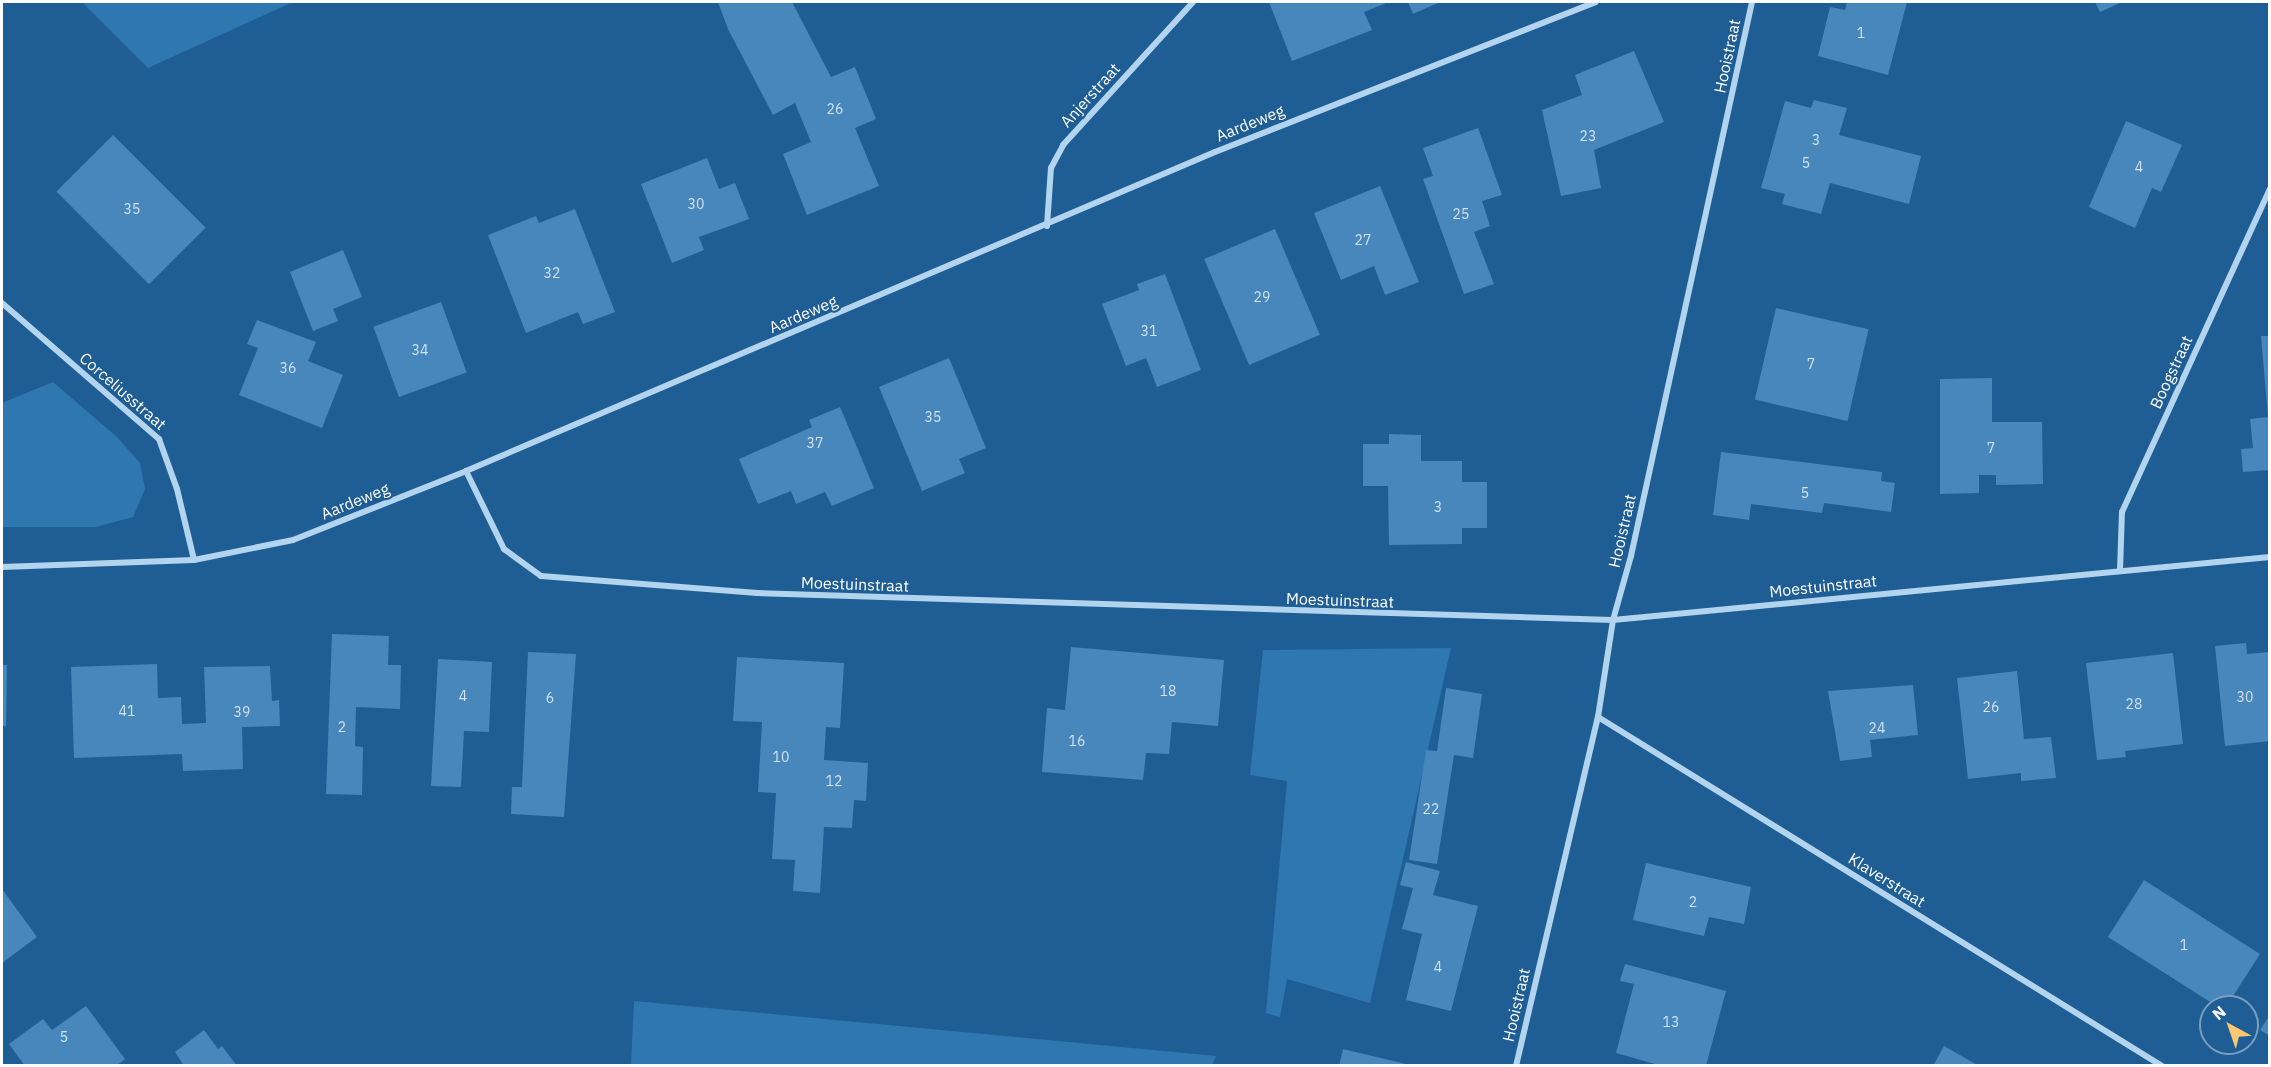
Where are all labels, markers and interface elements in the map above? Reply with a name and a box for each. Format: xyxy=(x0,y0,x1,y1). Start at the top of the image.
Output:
street label: Hooistraat xyxy=(1710,17,1744,95)
house number: 1 xyxy=(1857,25,1865,41)
street label: Anjerstraat xyxy=(1056,59,1124,131)
house number: 26 xyxy=(827,101,843,117)
street label: Aardeweg xyxy=(1213,101,1287,145)
house number: 23 xyxy=(1580,128,1596,144)
house number: 3 xyxy=(1812,132,1820,148)
house number: 5 xyxy=(1802,155,1810,171)
house number: 4 xyxy=(2135,159,2143,175)
house number: 30 xyxy=(688,196,704,212)
house number: 35 xyxy=(124,201,140,217)
house number: 25 xyxy=(1453,206,1469,222)
house number: 27 xyxy=(1355,232,1371,248)
house number: 32 xyxy=(544,265,560,281)
house number: 29 xyxy=(1254,289,1270,305)
street label: Aardeweg xyxy=(766,291,840,337)
house number: 31 xyxy=(1141,323,1157,339)
street label: Boogstraat xyxy=(2146,332,2196,412)
house number: 34 xyxy=(412,342,428,358)
street label: Corceliusstraat xyxy=(76,348,170,434)
house number: 7 xyxy=(1807,356,1815,372)
house number: 36 xyxy=(280,360,296,376)
house number: 35 xyxy=(925,409,941,425)
house number: 37 xyxy=(807,435,823,451)
house number: 7 xyxy=(1987,440,1995,456)
street label: Aardeweg xyxy=(318,479,392,523)
house number: 5 xyxy=(1801,485,1809,501)
street label: Hooistraat xyxy=(1604,492,1640,570)
house number: 3 xyxy=(1434,499,1442,515)
street label: Moestuinstraat xyxy=(1768,571,1878,601)
street label: Moestuinstraat xyxy=(801,573,909,595)
street label: Moestuinstraat xyxy=(1286,589,1394,611)
house number: 18 xyxy=(1160,683,1176,699)
house number: 4 xyxy=(459,688,467,704)
house number: 30 xyxy=(2237,689,2253,705)
house number: 6 xyxy=(546,690,554,706)
house number: 28 xyxy=(2126,696,2142,712)
house number: 26 xyxy=(1983,699,1999,715)
house number: 41 xyxy=(119,703,135,719)
house number: 39 xyxy=(234,704,250,720)
house number: 2 xyxy=(338,719,346,735)
house number: 24 xyxy=(1869,720,1885,736)
house number: 16 xyxy=(1069,733,1085,749)
house number: 10 xyxy=(773,749,789,765)
house number: 12 xyxy=(826,773,842,789)
house number: 22 xyxy=(1423,801,1439,817)
street label: Klaverstraat xyxy=(1845,849,1929,911)
house number: 2 xyxy=(1689,894,1697,910)
house number: 1 xyxy=(2180,937,2188,953)
house number: 4 xyxy=(1434,959,1442,975)
street label: Hooistraat xyxy=(1498,966,1534,1044)
north arrow xyxy=(2199,995,2259,1055)
text: N xyxy=(2208,1001,2230,1024)
house number: 13 xyxy=(1663,1014,1679,1030)
house number: 5 xyxy=(60,1029,68,1045)

